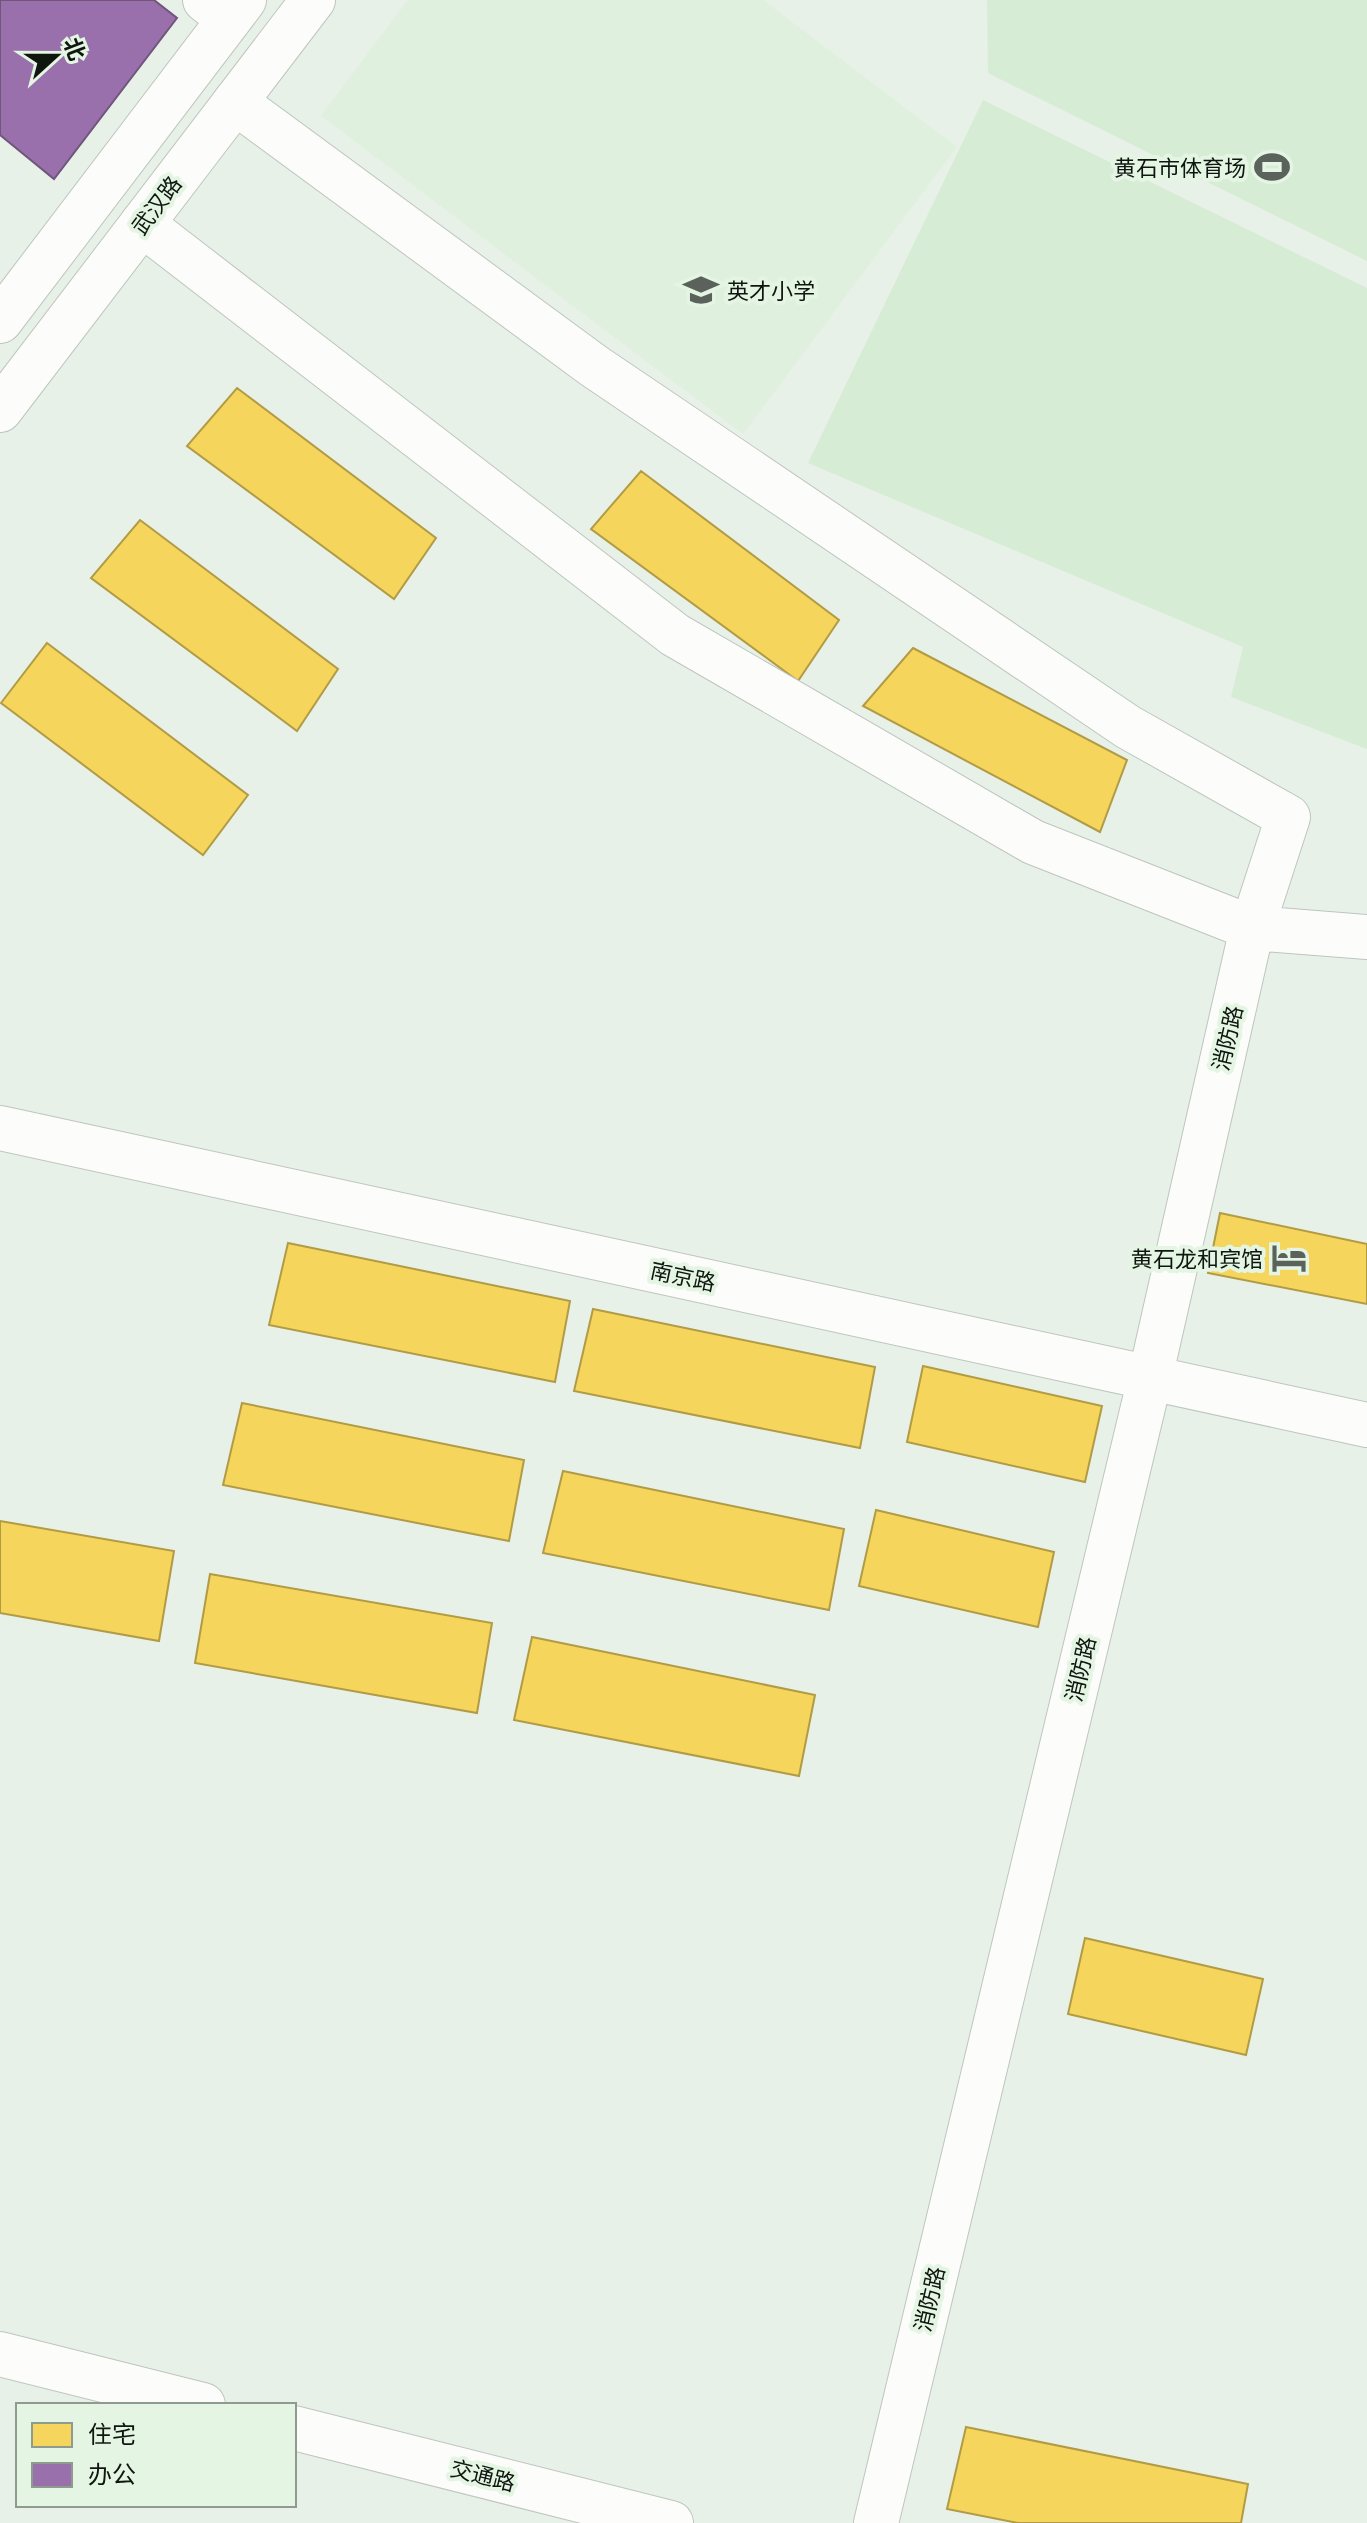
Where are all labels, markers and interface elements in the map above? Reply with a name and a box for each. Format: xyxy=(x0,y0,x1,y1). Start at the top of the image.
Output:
north arrow xyxy=(16,16,96,96)
text: 北 xyxy=(59,34,92,64)
sports icon: 黄石市体育场 xyxy=(1253,148,1291,186)
place label: 黄石市体育场 xyxy=(1114,154,1246,181)
street label: 武汉路 xyxy=(125,171,187,239)
school or university icon: 英才小学 xyxy=(682,271,720,309)
place label: 英才小学 xyxy=(727,277,815,304)
street label: 消防路 xyxy=(1206,1003,1248,1073)
hotel icon: 黄石龙和宾馆 xyxy=(1270,1239,1308,1277)
place label: 黄石龙和宾馆 xyxy=(1131,1245,1263,1272)
street label: 南京路 xyxy=(648,1256,718,1296)
street label: 消防路 xyxy=(1059,1634,1101,1704)
street label: 消防路 xyxy=(908,2264,950,2334)
legend xyxy=(16,2403,296,2507)
text: 住宅 xyxy=(88,2419,136,2448)
street label: 交通路 xyxy=(448,2454,518,2496)
text: 办公 xyxy=(88,2459,136,2488)

